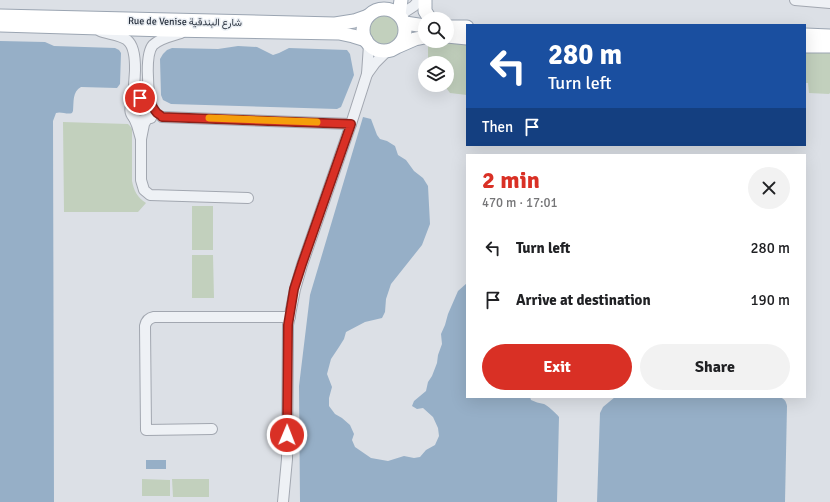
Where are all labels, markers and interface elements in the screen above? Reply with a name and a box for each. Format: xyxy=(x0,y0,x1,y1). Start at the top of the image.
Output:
map controls xyxy=(418,12,454,92)
button: search xyxy=(418,12,454,48)
street label: Rue de Venise شارع البندقية xyxy=(128,15,242,29)
text: 280 m xyxy=(548,38,622,72)
icon: left xyxy=(482,40,534,92)
button: layers xyxy=(418,56,454,92)
text: Turn left xyxy=(548,72,611,94)
pin xyxy=(123,81,157,115)
icon: arrive xyxy=(129,87,151,109)
icon: arrive xyxy=(521,116,543,138)
text: Then xyxy=(482,118,513,136)
text: 2 min xyxy=(482,165,540,195)
button: close xyxy=(748,167,790,209)
text: 470 m · 17:01 xyxy=(482,195,558,211)
icon: left xyxy=(482,237,504,259)
text: Turn left xyxy=(516,239,570,257)
text: 280 m xyxy=(750,239,790,257)
icon: arrive xyxy=(482,289,504,311)
text: Arrive at destination xyxy=(516,291,651,309)
text: 190 m xyxy=(750,291,790,309)
button: Exit xyxy=(482,344,632,390)
button: Share xyxy=(640,344,790,390)
position arrow xyxy=(266,414,308,456)

